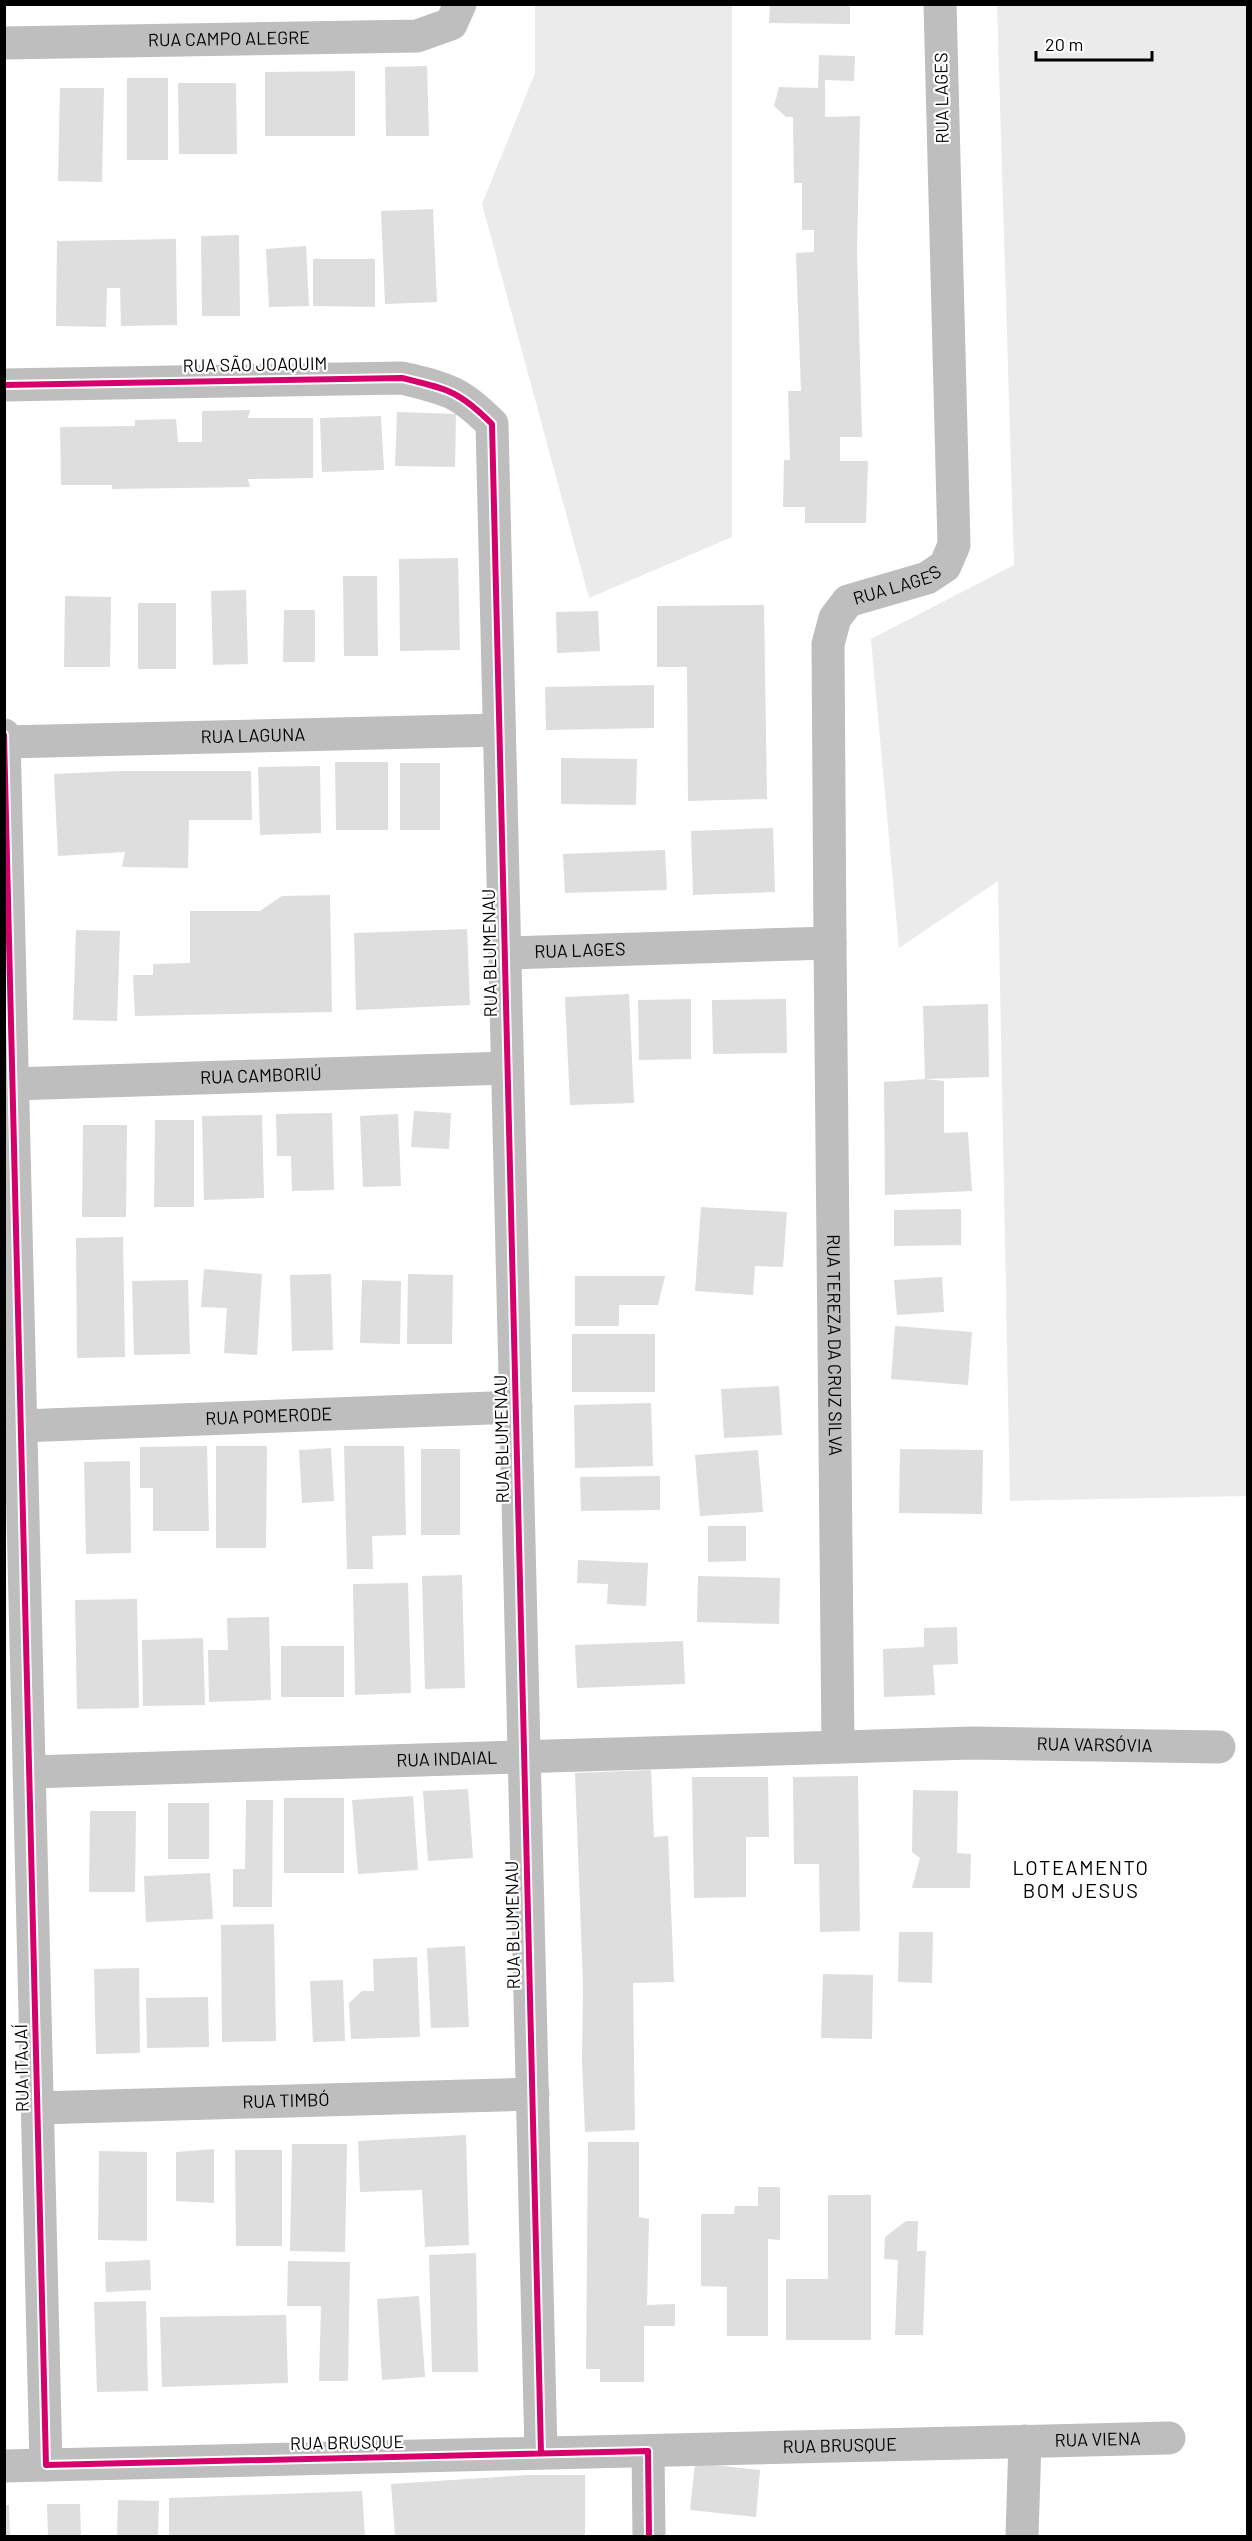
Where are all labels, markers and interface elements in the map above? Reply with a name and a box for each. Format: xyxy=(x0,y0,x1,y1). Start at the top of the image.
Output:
scale bar xyxy=(1036,24,1152,62)
street label: RUA CAMPO ALEGRE xyxy=(148,26,310,51)
text: 20 m xyxy=(1045,33,1083,55)
street label: RUA LAGES xyxy=(929,52,953,144)
street label: RUA SÃO JOAQUIM xyxy=(182,352,327,376)
street label: RUA LAGES xyxy=(850,560,945,609)
street label: RUA LAGUNA xyxy=(200,723,306,747)
street label: RUA BLUMENAU xyxy=(477,889,501,1018)
street label: RUA LAGES xyxy=(534,937,626,962)
street label: RUA CAMBORIÚ xyxy=(200,1062,322,1088)
street label: RUA TEREZA DA CRUZ SILVA xyxy=(823,1234,847,1456)
street label: RUA BLUMENAU xyxy=(489,1375,513,1504)
street label: RUA POMERODE xyxy=(205,1402,333,1429)
street label: RUA VARSÓVIA xyxy=(1036,1732,1153,1756)
street label: RUA INDAIAL xyxy=(396,1746,498,1771)
district label: LOTEAMENTO BOM JESUS xyxy=(1013,1855,1149,1902)
street label: RUA BLUMENAU xyxy=(500,1861,524,1990)
street label: RUA ITAJAÍ xyxy=(9,2024,33,2112)
street label: RUA TIMBÓ xyxy=(242,2088,330,2112)
street label: RUA VIENA xyxy=(1054,2427,1141,2451)
street label: RUA BRUSQUE xyxy=(290,2430,404,2454)
street label: RUA BRUSQUE xyxy=(782,2433,897,2457)

